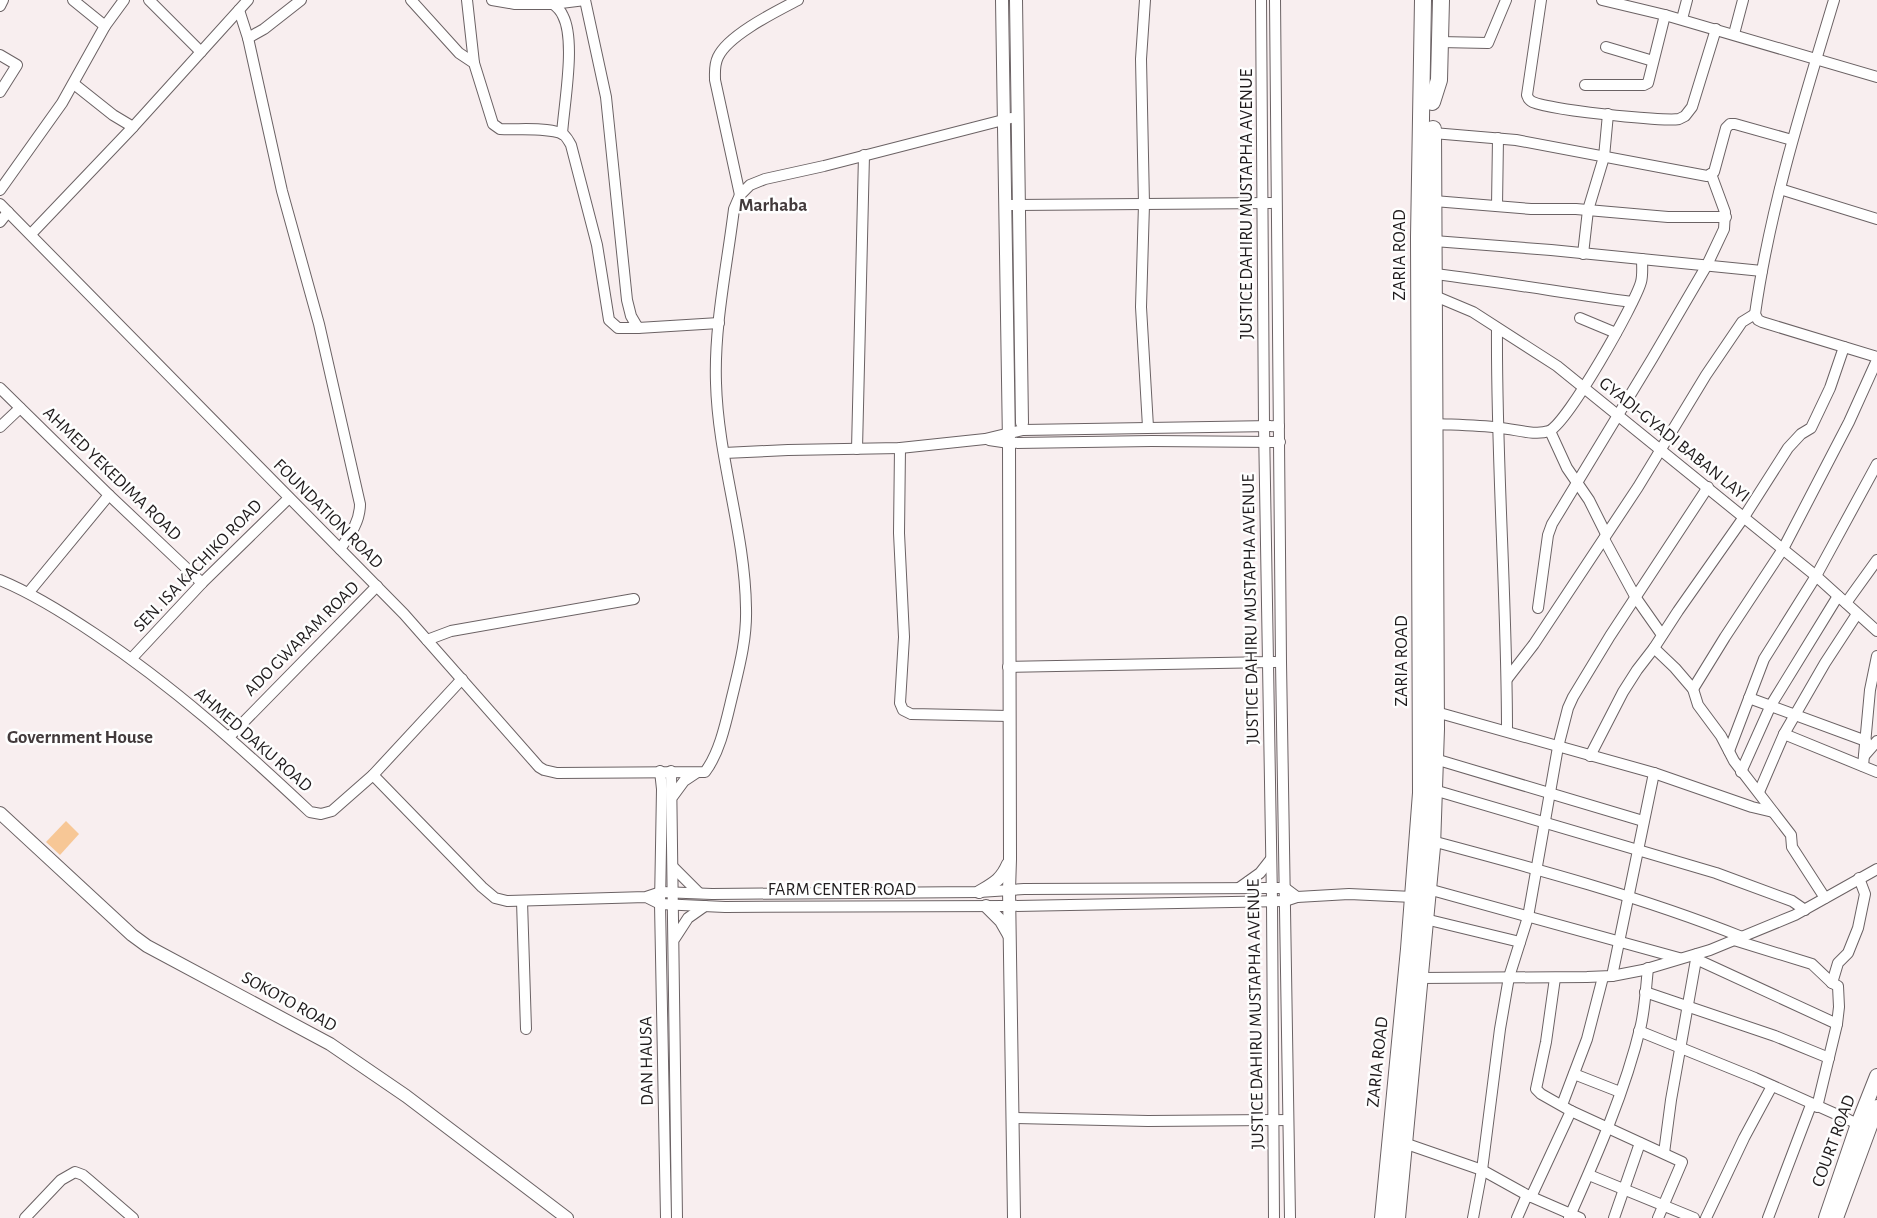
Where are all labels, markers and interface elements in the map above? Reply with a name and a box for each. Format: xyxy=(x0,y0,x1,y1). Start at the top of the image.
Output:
street label: JUSTICE DAHIRU MUSTAPHA AVENUE xyxy=(1238,69,1256,339)
district label: Marhaba xyxy=(739,196,807,215)
street label: ZARIA ROAD xyxy=(1391,209,1409,301)
street label: GYADI-GYADI BABAN LAYI xyxy=(1596,374,1752,506)
street label: AHMED YEKEDIMA ROAD xyxy=(40,404,184,544)
street label: FOUNDATION ROAD xyxy=(270,456,386,572)
street label: JUSTICE DAHIRU MUSTAPHA AVENUE xyxy=(1240,473,1262,744)
street label: SEN. ISA KACHIKO ROAD xyxy=(130,496,266,636)
street label: ADO GWARAM ROAD xyxy=(241,578,363,700)
street label: ZARIA ROAD xyxy=(1393,615,1411,707)
street label: AHMED DAKU ROAD xyxy=(191,684,315,796)
district label: Government House xyxy=(7,728,153,747)
street label: JUSTICE DAHIRU MUSTAPHA AVENUE xyxy=(1245,878,1267,1149)
street label: FARM CENTER ROAD xyxy=(768,881,916,899)
street label: SOKOTO ROAD xyxy=(238,969,340,1035)
street label: DAN HAUSA xyxy=(637,1015,657,1106)
street label: ZARIA ROAD xyxy=(1364,1016,1392,1108)
street label: COURT ROAD xyxy=(1809,1093,1859,1189)

